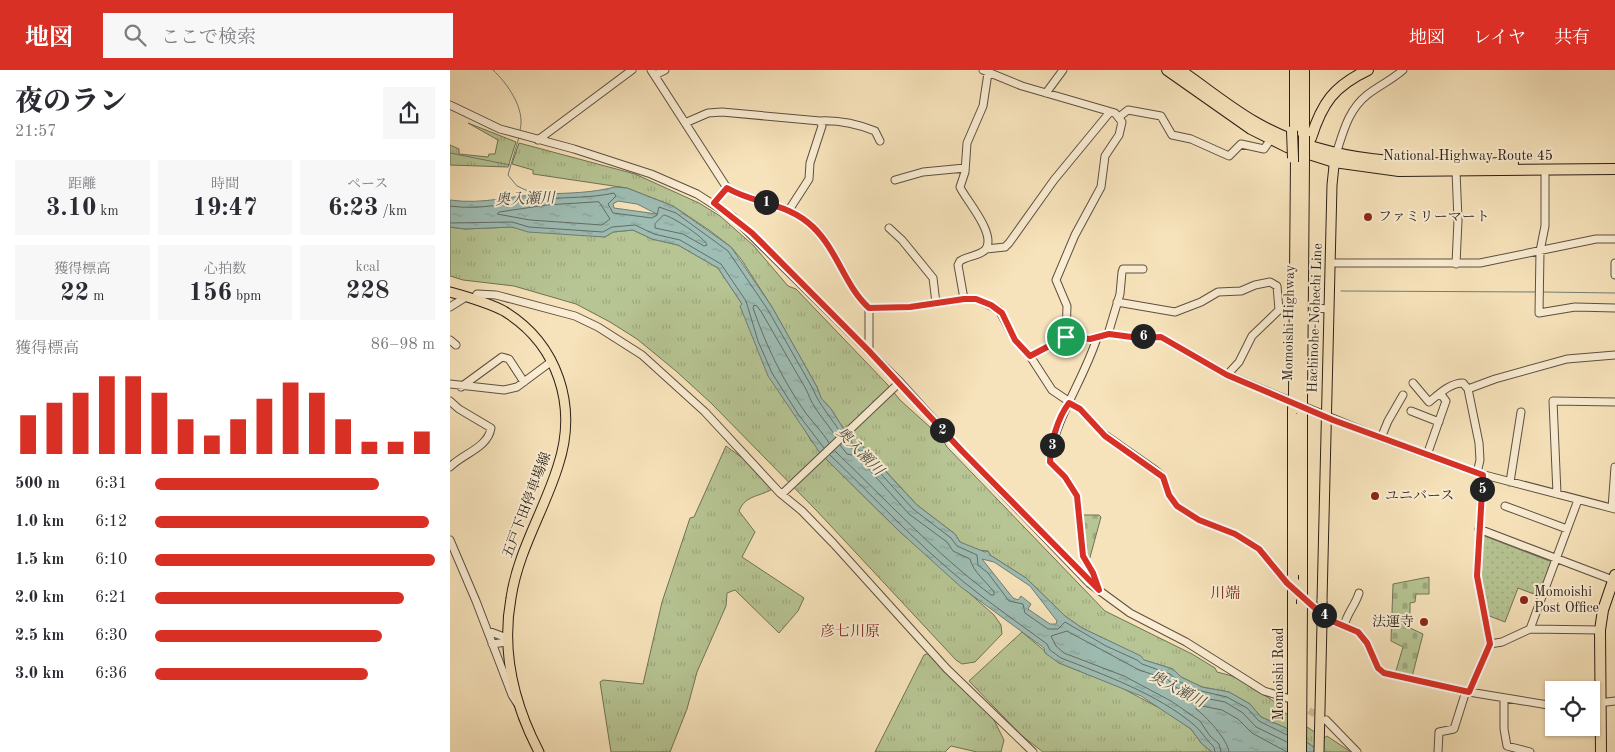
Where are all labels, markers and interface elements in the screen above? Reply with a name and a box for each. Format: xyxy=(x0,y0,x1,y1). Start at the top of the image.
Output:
search box xyxy=(103,13,453,58)
icon: search xyxy=(121,21,149,49)
text: 地図 xyxy=(25,27,73,51)
text: ここで検索 xyxy=(161,29,256,48)
text: 地図 xyxy=(1409,29,1445,47)
text: レイヤ xyxy=(1473,29,1526,47)
text: 共有 xyxy=(1554,29,1590,47)
button: share xyxy=(383,87,435,139)
text: 夜のラン xyxy=(15,89,127,117)
text: 21:57 xyxy=(15,124,57,140)
street label: National Highway Route 45 xyxy=(1383,149,1553,163)
text: 距離 xyxy=(68,177,96,191)
text: 時間 xyxy=(211,177,239,191)
text: ペース xyxy=(347,177,388,191)
water label: 奥入瀬川 xyxy=(495,189,557,209)
pin: 1 xyxy=(754,190,778,214)
text: 1 xyxy=(762,195,771,209)
text: 3.10 xyxy=(46,196,96,221)
text: 19:47 xyxy=(192,196,258,221)
text: 6:23 xyxy=(328,196,379,221)
text: km xyxy=(96,204,119,218)
text: /km xyxy=(379,204,407,218)
place label: ファミリーマート xyxy=(1378,210,1490,224)
marker: ファミリーマート xyxy=(1362,211,1374,223)
street label: Hachinohe-Nohechi Line xyxy=(1305,243,1325,393)
text: kcal xyxy=(356,260,380,274)
text: 獲得標高 xyxy=(54,262,110,276)
text: 心拍数 xyxy=(204,262,246,276)
street label: Momoishi Highway xyxy=(1281,264,1297,381)
text: 228 xyxy=(346,279,389,304)
text: 22 xyxy=(60,281,89,306)
text: 156 xyxy=(189,281,232,306)
text: m xyxy=(89,289,104,303)
text: bpm xyxy=(232,289,261,303)
pin xyxy=(1045,316,1087,358)
icon: arrive xyxy=(1052,323,1080,351)
pin: 6 xyxy=(1130,324,1156,348)
text: 6 xyxy=(1139,329,1148,343)
text: 86–98 m xyxy=(371,337,435,353)
text: 獲得標高 xyxy=(15,341,79,357)
pin: 2 xyxy=(930,418,954,442)
text: 2 xyxy=(938,423,947,437)
water label: 奥入瀬川 xyxy=(833,424,888,480)
pin: 3 xyxy=(1040,432,1064,458)
text: 3 xyxy=(1048,438,1057,452)
street label: 五戸下田停車場線 xyxy=(499,450,554,560)
text: 500 m xyxy=(15,476,60,492)
text: 6:31 xyxy=(95,476,127,492)
pin: 5 xyxy=(1470,476,1494,502)
text: 5 xyxy=(1478,482,1487,496)
place label: ユニバース xyxy=(1385,489,1454,503)
marker: ユニバース xyxy=(1369,490,1381,502)
text: 1.0 km xyxy=(15,514,64,530)
text: 6:12 xyxy=(95,514,127,530)
text: 1.5 km xyxy=(15,552,64,568)
text: 6:10 xyxy=(95,552,127,568)
district label: 川端 xyxy=(1210,585,1240,602)
place label: Momoishi Post Office xyxy=(1534,585,1599,615)
text: 2.0 km xyxy=(15,590,64,606)
text: 6:21 xyxy=(95,590,127,606)
marker: Momoishi Post Office xyxy=(1518,594,1530,606)
pin: 4 xyxy=(1312,602,1336,628)
text: 4 xyxy=(1320,608,1329,622)
place label: 法運寺 xyxy=(1372,614,1414,629)
marker: 法運寺 xyxy=(1418,616,1430,628)
district label: 彦七川原 xyxy=(820,623,880,640)
street label: Momoishi Road xyxy=(1272,627,1286,721)
text: 2.5 km xyxy=(15,628,64,644)
text: 6:30 xyxy=(95,628,127,644)
text: 3.0 km xyxy=(15,666,64,682)
text: 6:36 xyxy=(95,666,127,682)
water label: 奥入瀬川 xyxy=(1147,668,1210,712)
map controls xyxy=(1545,681,1600,736)
button: locate xyxy=(1545,681,1600,736)

